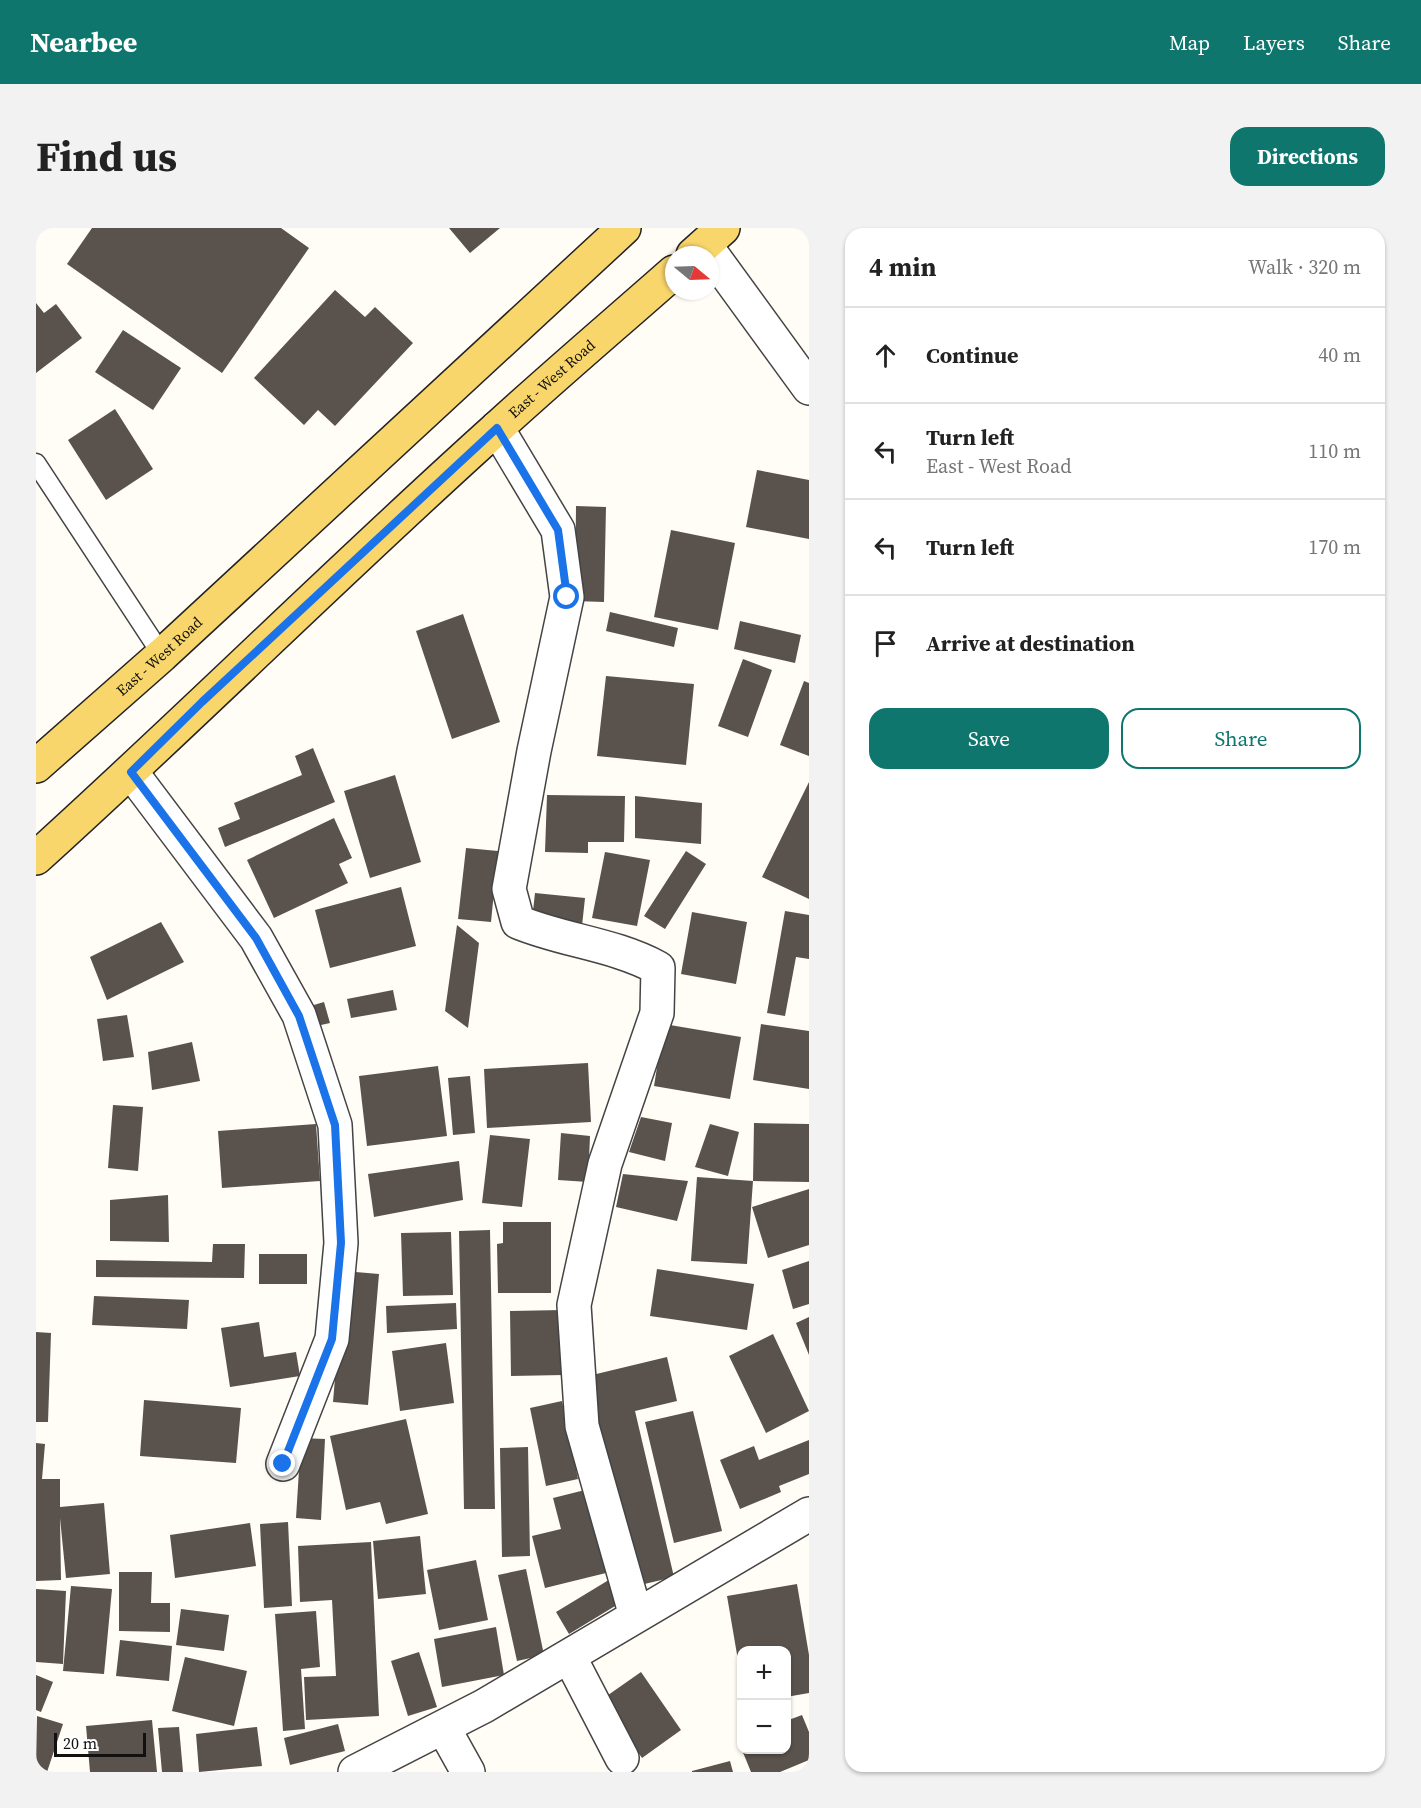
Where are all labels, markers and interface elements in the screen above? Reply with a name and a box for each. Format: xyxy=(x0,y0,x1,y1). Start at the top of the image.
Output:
text: Nearbee xyxy=(30,23,137,61)
text: Map xyxy=(1169,28,1210,57)
text: Layers xyxy=(1243,28,1305,57)
text: Share xyxy=(1338,28,1391,57)
text: Find us xyxy=(36,127,177,185)
button: Directions xyxy=(1230,127,1385,186)
north arrow xyxy=(665,246,719,300)
text: 4 min xyxy=(869,249,936,285)
text: Walk · 320 m xyxy=(1248,253,1361,281)
street label: East - West Road xyxy=(504,334,600,423)
icon: ahead xyxy=(869,339,902,372)
text: Continue xyxy=(926,340,1019,370)
text: 40 m xyxy=(1318,341,1361,369)
text: Turn left xyxy=(926,422,1014,452)
icon: left xyxy=(869,435,902,468)
text: 110 m xyxy=(1308,437,1361,465)
text: East - West Road xyxy=(926,452,1072,480)
icon: left xyxy=(869,531,902,564)
text: Turn left xyxy=(926,532,1014,562)
text: 170 m xyxy=(1308,533,1361,561)
route start xyxy=(553,583,579,609)
street label: East - West Road xyxy=(112,611,207,701)
icon: arrive xyxy=(869,627,902,660)
text: Arrive at destination xyxy=(926,628,1135,658)
button: Save xyxy=(869,708,1109,769)
button: Share xyxy=(1121,708,1361,769)
route end xyxy=(269,1450,295,1476)
map controls xyxy=(737,1646,791,1754)
button: + xyxy=(737,1646,791,1700)
button: − xyxy=(737,1700,791,1754)
scale bar xyxy=(54,1730,146,1758)
text: 20 m xyxy=(63,1732,97,1754)

